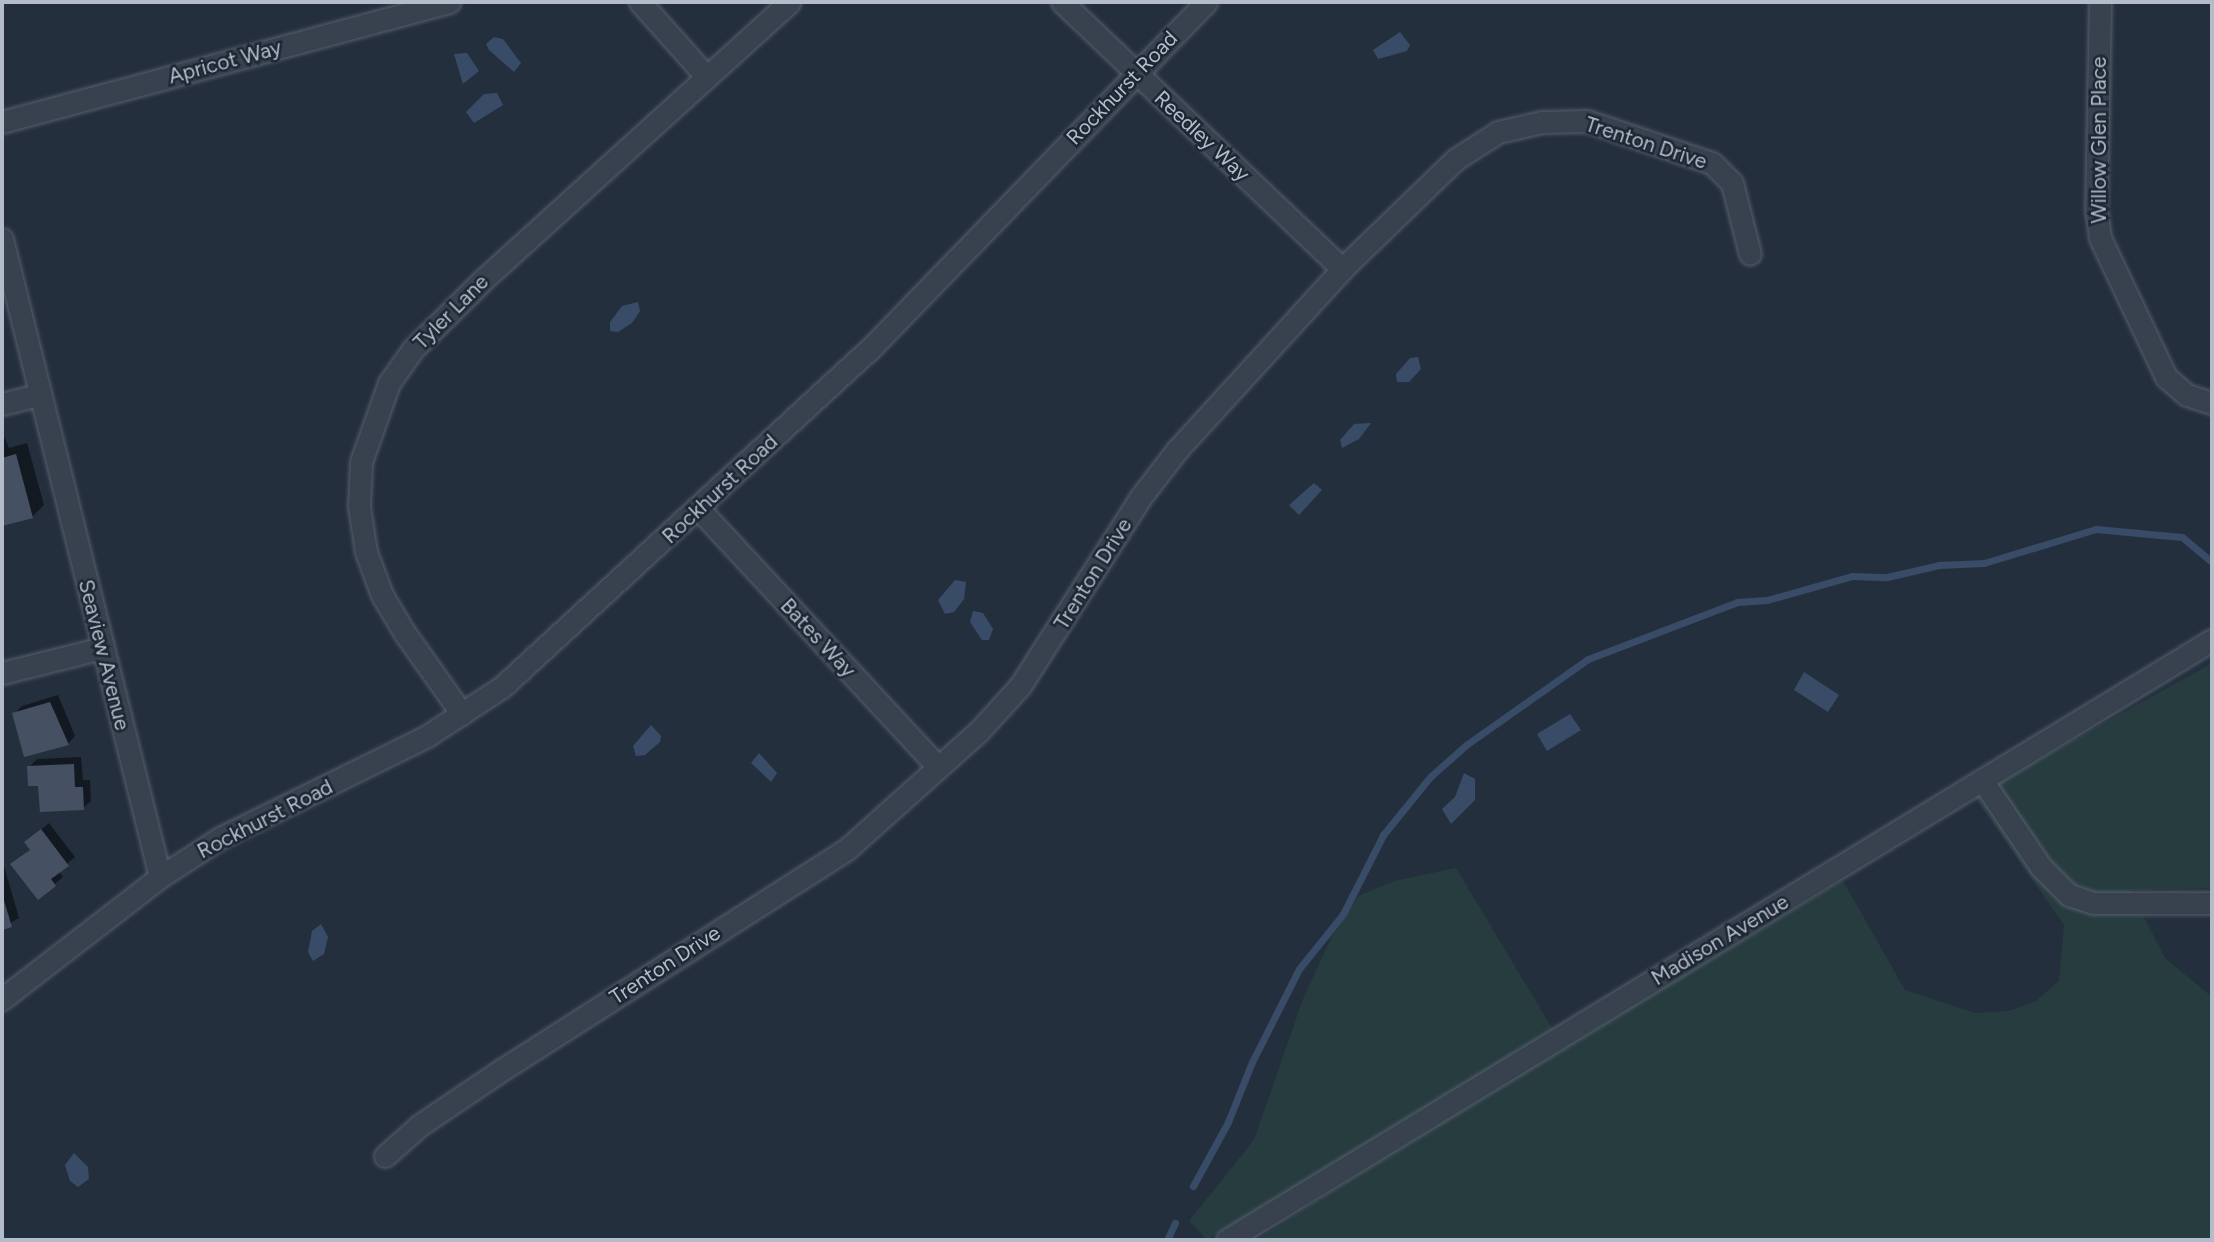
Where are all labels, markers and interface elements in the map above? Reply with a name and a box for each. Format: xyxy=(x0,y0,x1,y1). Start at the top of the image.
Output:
street label: Rockhurst Road xyxy=(1061,26,1183,150)
street label: Apricot Way xyxy=(166,35,284,89)
street label: Willow Glen Place xyxy=(2086,56,2112,224)
street label: Reedley Way xyxy=(1149,85,1255,187)
street label: Trenton Drive xyxy=(1582,111,1710,175)
street label: Tyler Lane xyxy=(408,269,494,355)
street label: Rockhurst Road xyxy=(657,429,783,549)
street label: Trenton Drive xyxy=(1049,514,1137,634)
street label: Seaview Avenue xyxy=(73,577,135,733)
street label: Bates Way xyxy=(775,593,861,683)
street label: Rockhurst Road xyxy=(193,774,337,864)
street label: Madison Avenue xyxy=(1647,889,1793,991)
street label: Trenton Drive xyxy=(605,920,725,1010)

